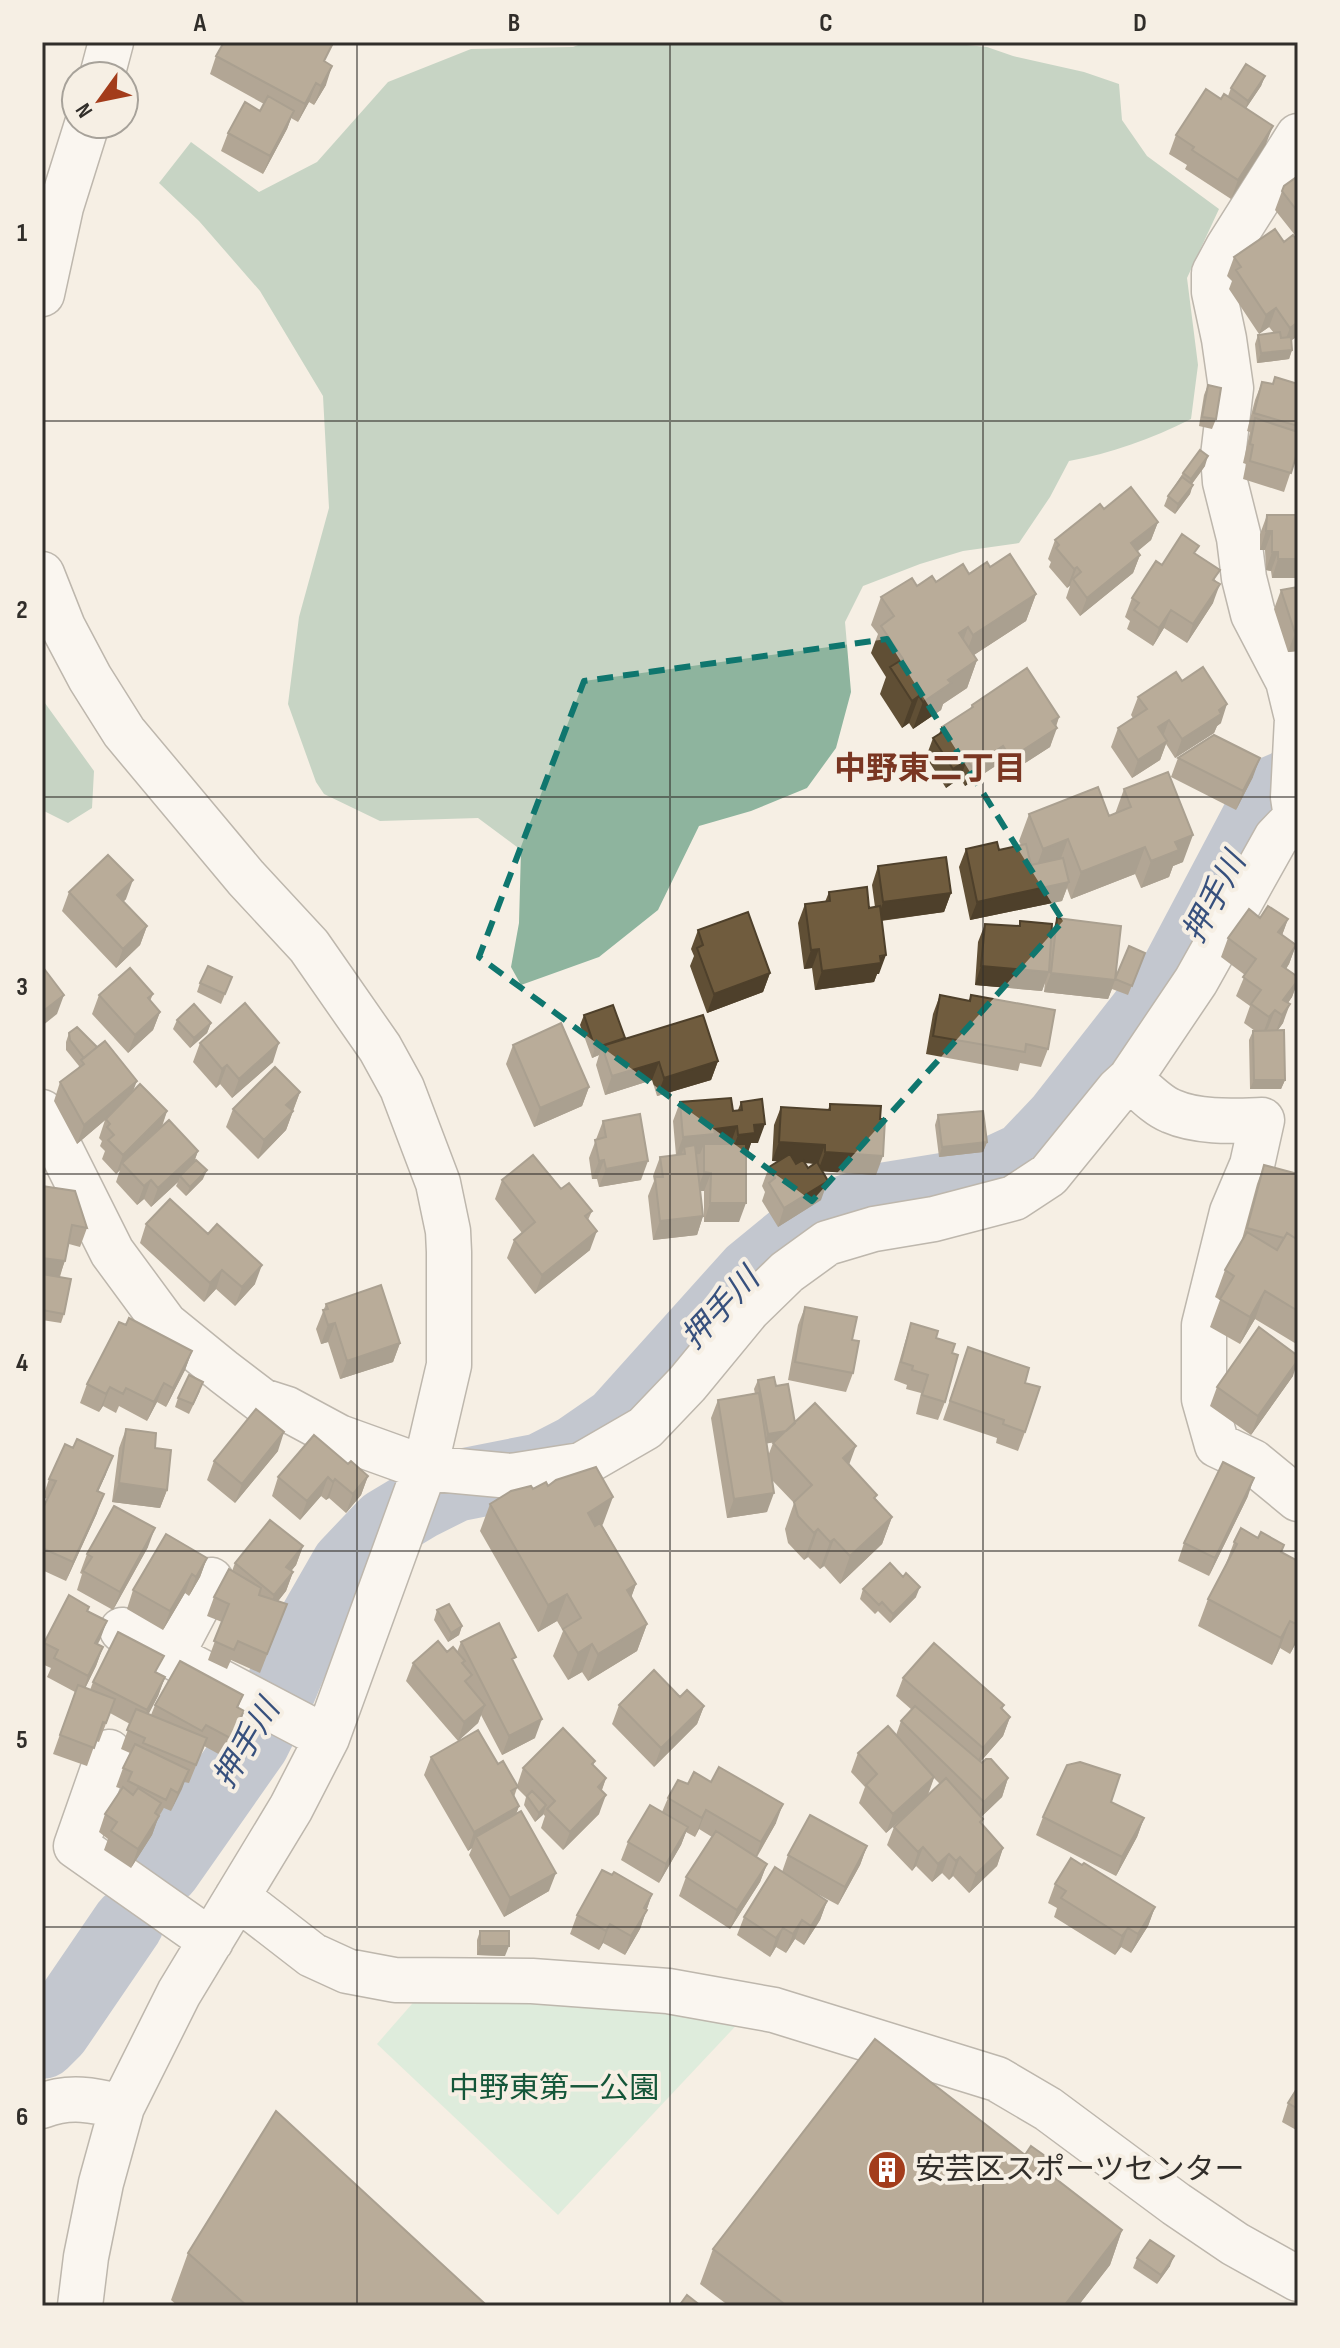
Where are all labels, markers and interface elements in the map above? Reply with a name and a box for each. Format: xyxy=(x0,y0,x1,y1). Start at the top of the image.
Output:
text: A xyxy=(193,8,207,39)
text: B xyxy=(508,8,520,39)
text: C xyxy=(819,8,833,39)
text: D xyxy=(1133,8,1147,39)
north arrow xyxy=(60,60,140,140)
text: N xyxy=(70,98,99,122)
text: 1 xyxy=(17,218,27,249)
text: 2 xyxy=(16,595,28,626)
district label: 中野東二丁目 xyxy=(834,750,1026,789)
water label: 押手川 xyxy=(1175,844,1256,950)
text: 3 xyxy=(16,972,28,1003)
water label: 押手川 xyxy=(674,1258,770,1357)
text: 4 xyxy=(16,1348,28,1379)
water label: 押手川 xyxy=(206,1690,290,1795)
text: 5 xyxy=(16,1725,28,1756)
park label: 中野東第一公園 xyxy=(449,2071,659,2107)
text: 6 xyxy=(16,2102,28,2133)
building icon: 安芸区スポーツセンター xyxy=(866,2149,908,2191)
place label: 安芸区スポーツセンター xyxy=(915,2152,1244,2188)

